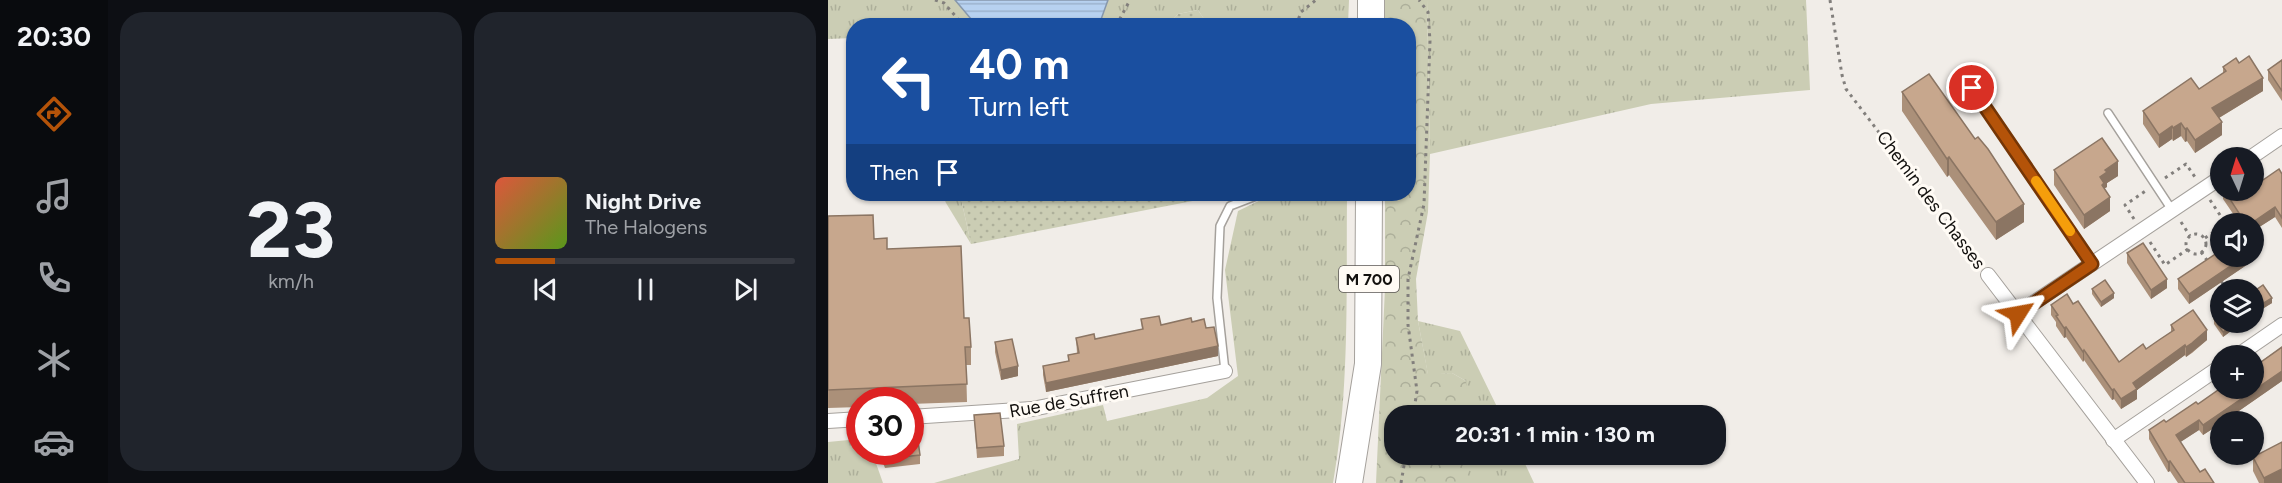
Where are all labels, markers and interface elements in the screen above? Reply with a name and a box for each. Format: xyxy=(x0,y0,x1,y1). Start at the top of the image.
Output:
text: 20:30 xyxy=(17,20,91,53)
text: 40 m xyxy=(969,39,1069,90)
icon: left xyxy=(870,42,948,120)
pin xyxy=(1946,62,1997,113)
icon: arrive xyxy=(1955,71,1988,104)
text: Turn left xyxy=(969,90,1069,123)
icon: directions xyxy=(33,93,75,135)
street label: Chemin des Chasses xyxy=(1872,127,1990,273)
north arrow xyxy=(2210,147,2264,201)
map controls xyxy=(2210,147,2264,465)
icon: arrive xyxy=(931,156,964,189)
text: Then xyxy=(870,159,919,186)
icon: music xyxy=(33,175,75,217)
text: 23 xyxy=(247,183,335,277)
text: Night Drive xyxy=(585,188,701,215)
button: sound xyxy=(2210,213,2264,267)
text: The Halogens xyxy=(585,215,707,239)
icon: phone xyxy=(33,257,75,299)
road number: M 700 xyxy=(1339,266,1399,292)
text: km/h xyxy=(268,269,314,293)
icon: previous xyxy=(529,273,562,306)
icon: pause xyxy=(629,273,662,306)
icon: next xyxy=(729,273,762,306)
button: layers xyxy=(2210,279,2264,333)
position arrow xyxy=(1986,282,2050,346)
icon: climate xyxy=(33,339,75,381)
button: + xyxy=(2210,345,2264,399)
street label: Rue de Suffren xyxy=(1008,380,1130,422)
speed limit sign: 30 xyxy=(846,387,924,465)
button: − xyxy=(2210,411,2264,465)
icon: car xyxy=(33,421,75,463)
text: 20:31 · 1 min · 130 m xyxy=(1455,421,1655,448)

